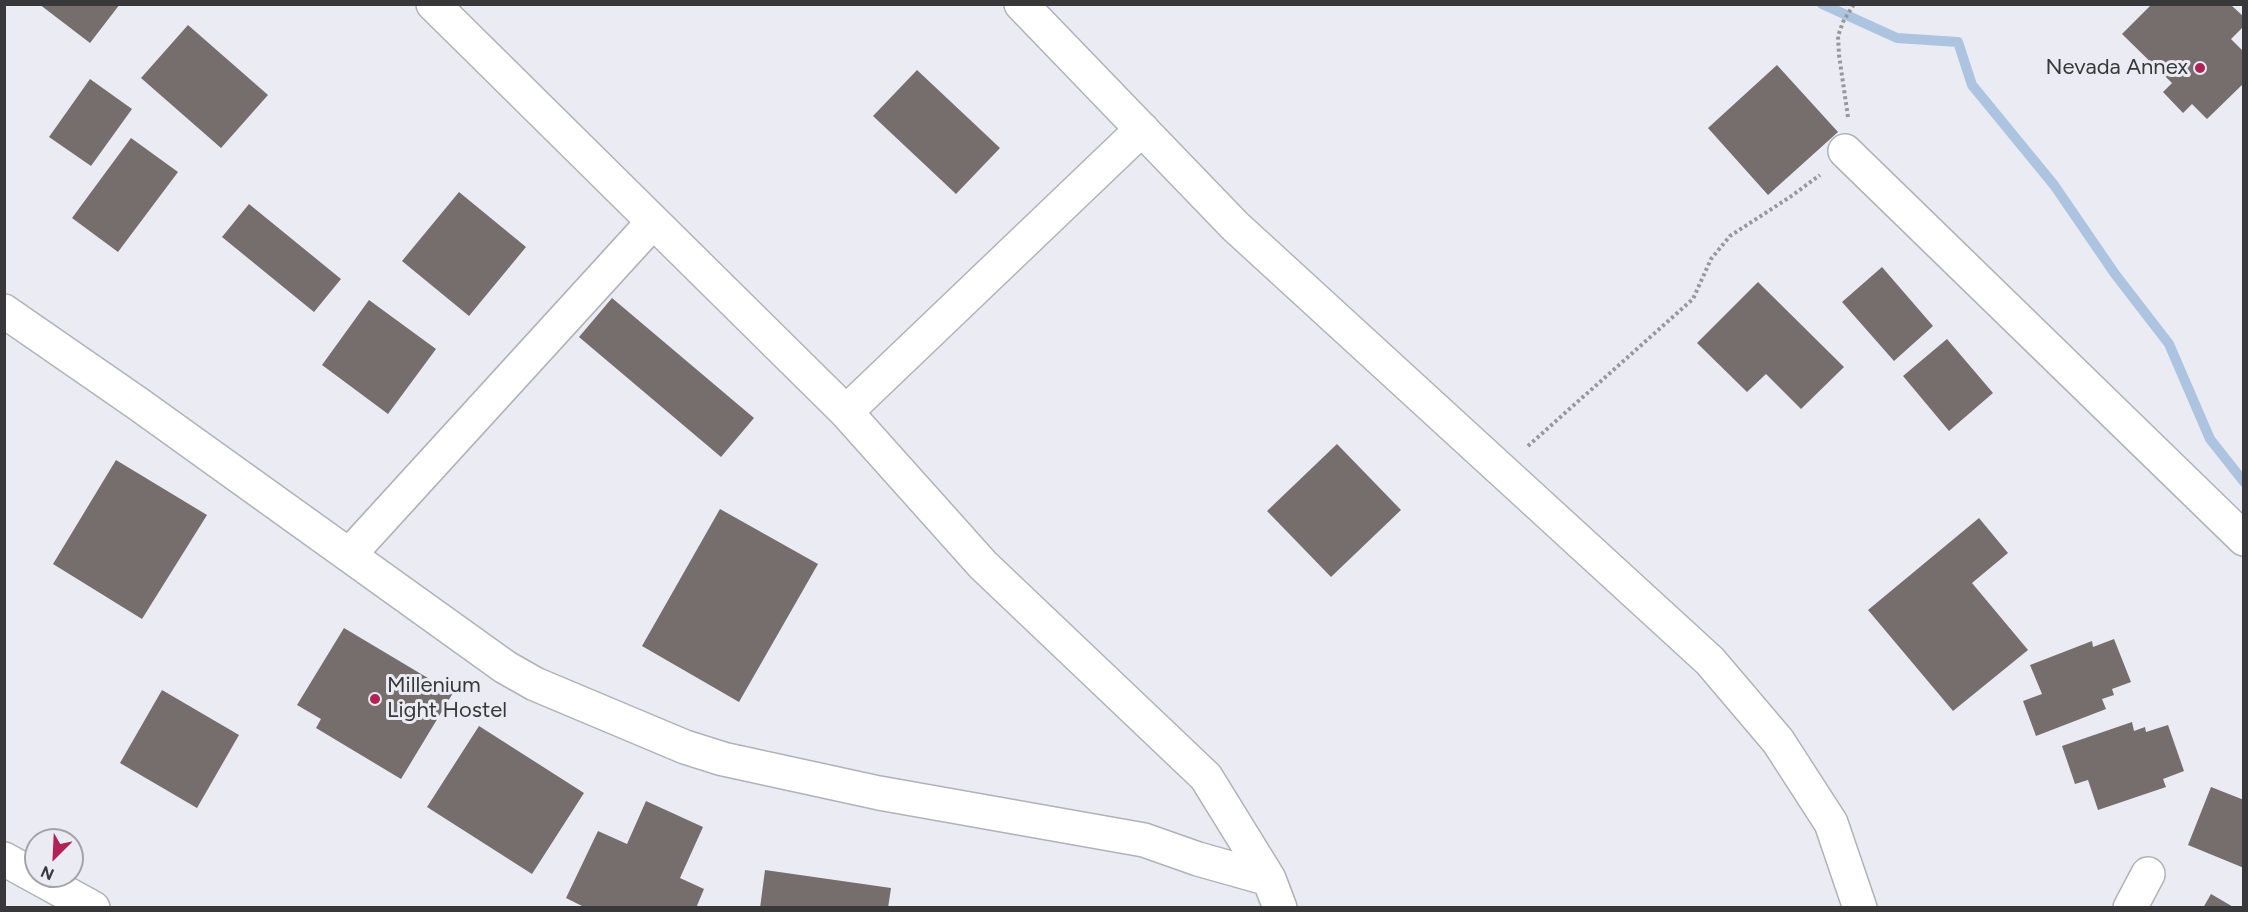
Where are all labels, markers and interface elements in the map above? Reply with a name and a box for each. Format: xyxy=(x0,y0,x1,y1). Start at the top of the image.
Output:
place label: Nevada Annex xyxy=(2046,55,2188,81)
marker: Nevada Annex xyxy=(2193,61,2207,75)
place label: Millenium Light Hostel xyxy=(387,673,507,724)
marker: Millenium Light Hostel xyxy=(368,692,382,706)
north arrow xyxy=(24,828,84,888)
text: N xyxy=(38,862,57,884)

